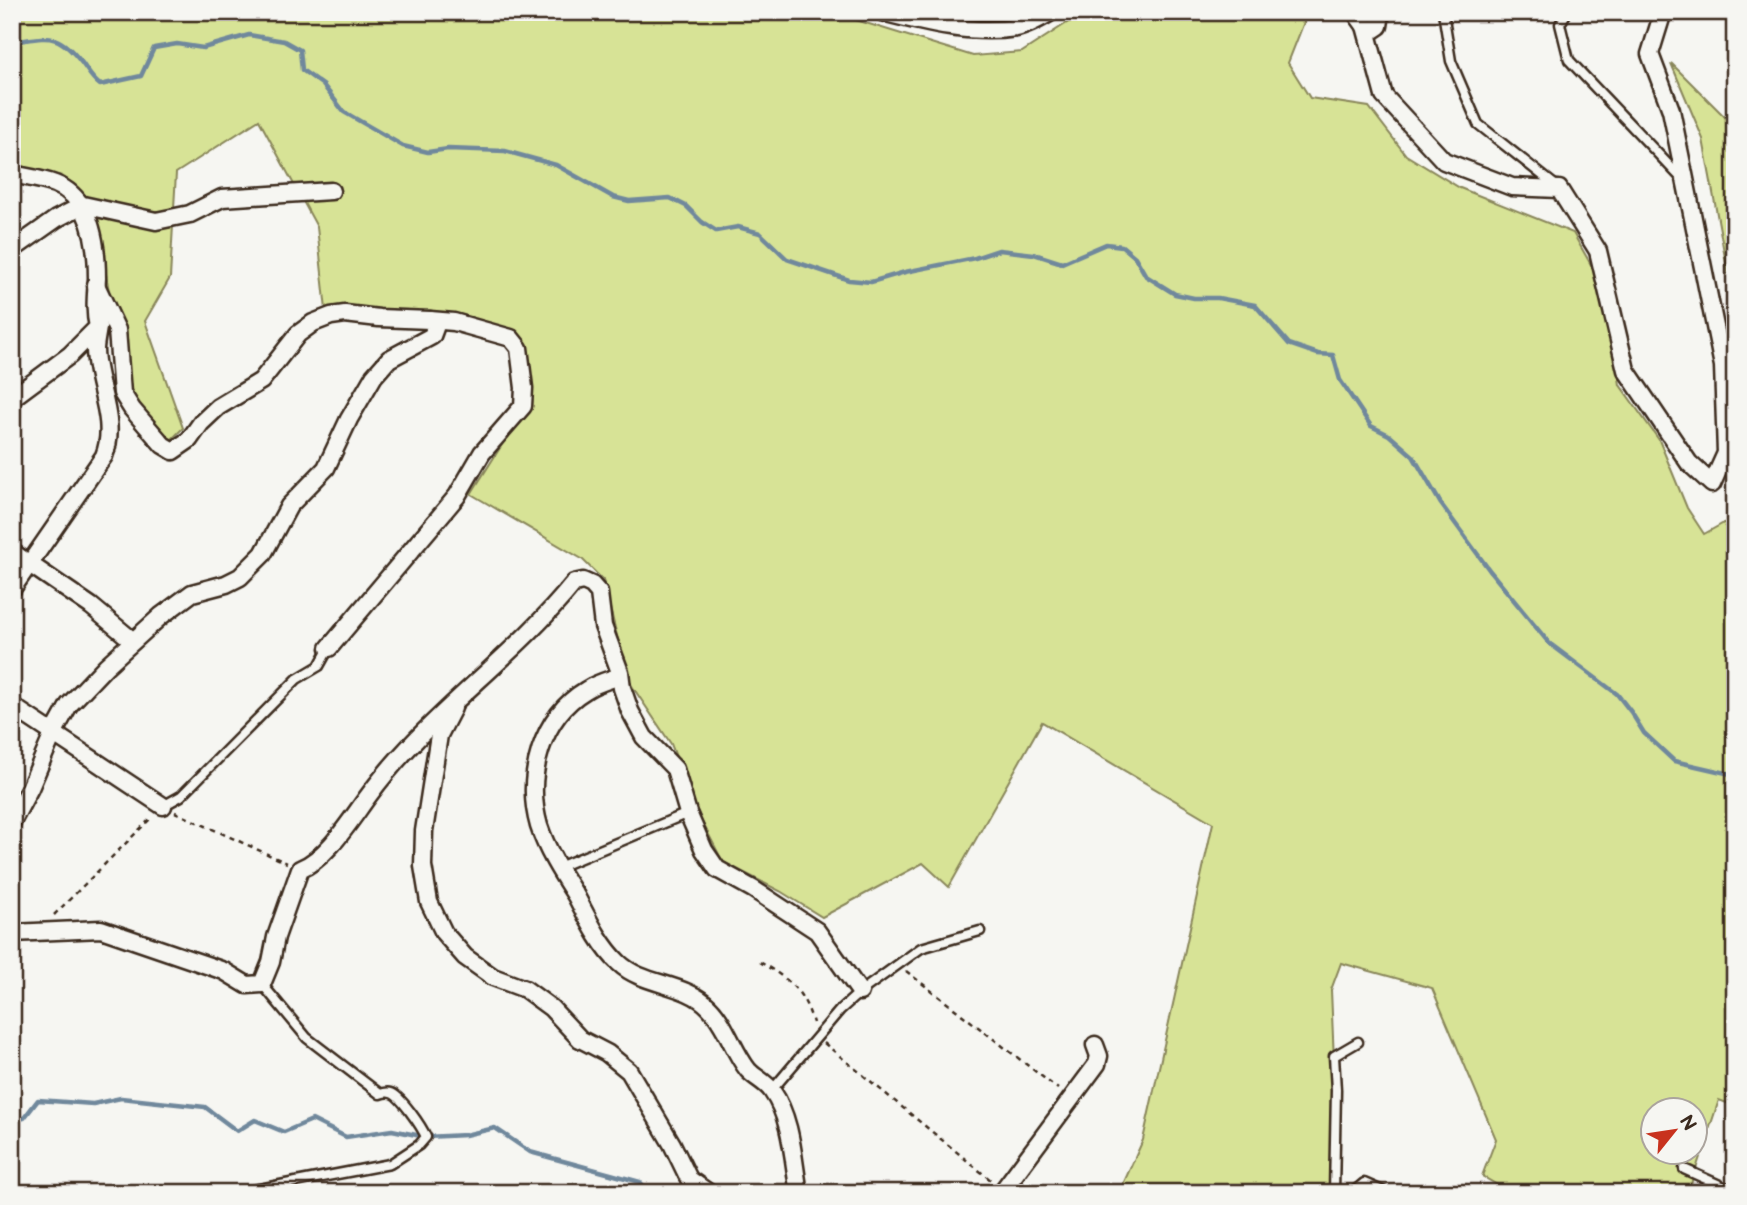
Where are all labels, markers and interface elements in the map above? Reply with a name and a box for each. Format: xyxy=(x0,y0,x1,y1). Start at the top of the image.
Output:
north arrow xyxy=(1638,1096,1708,1166)
text: N xyxy=(1674,1111,1701,1135)

